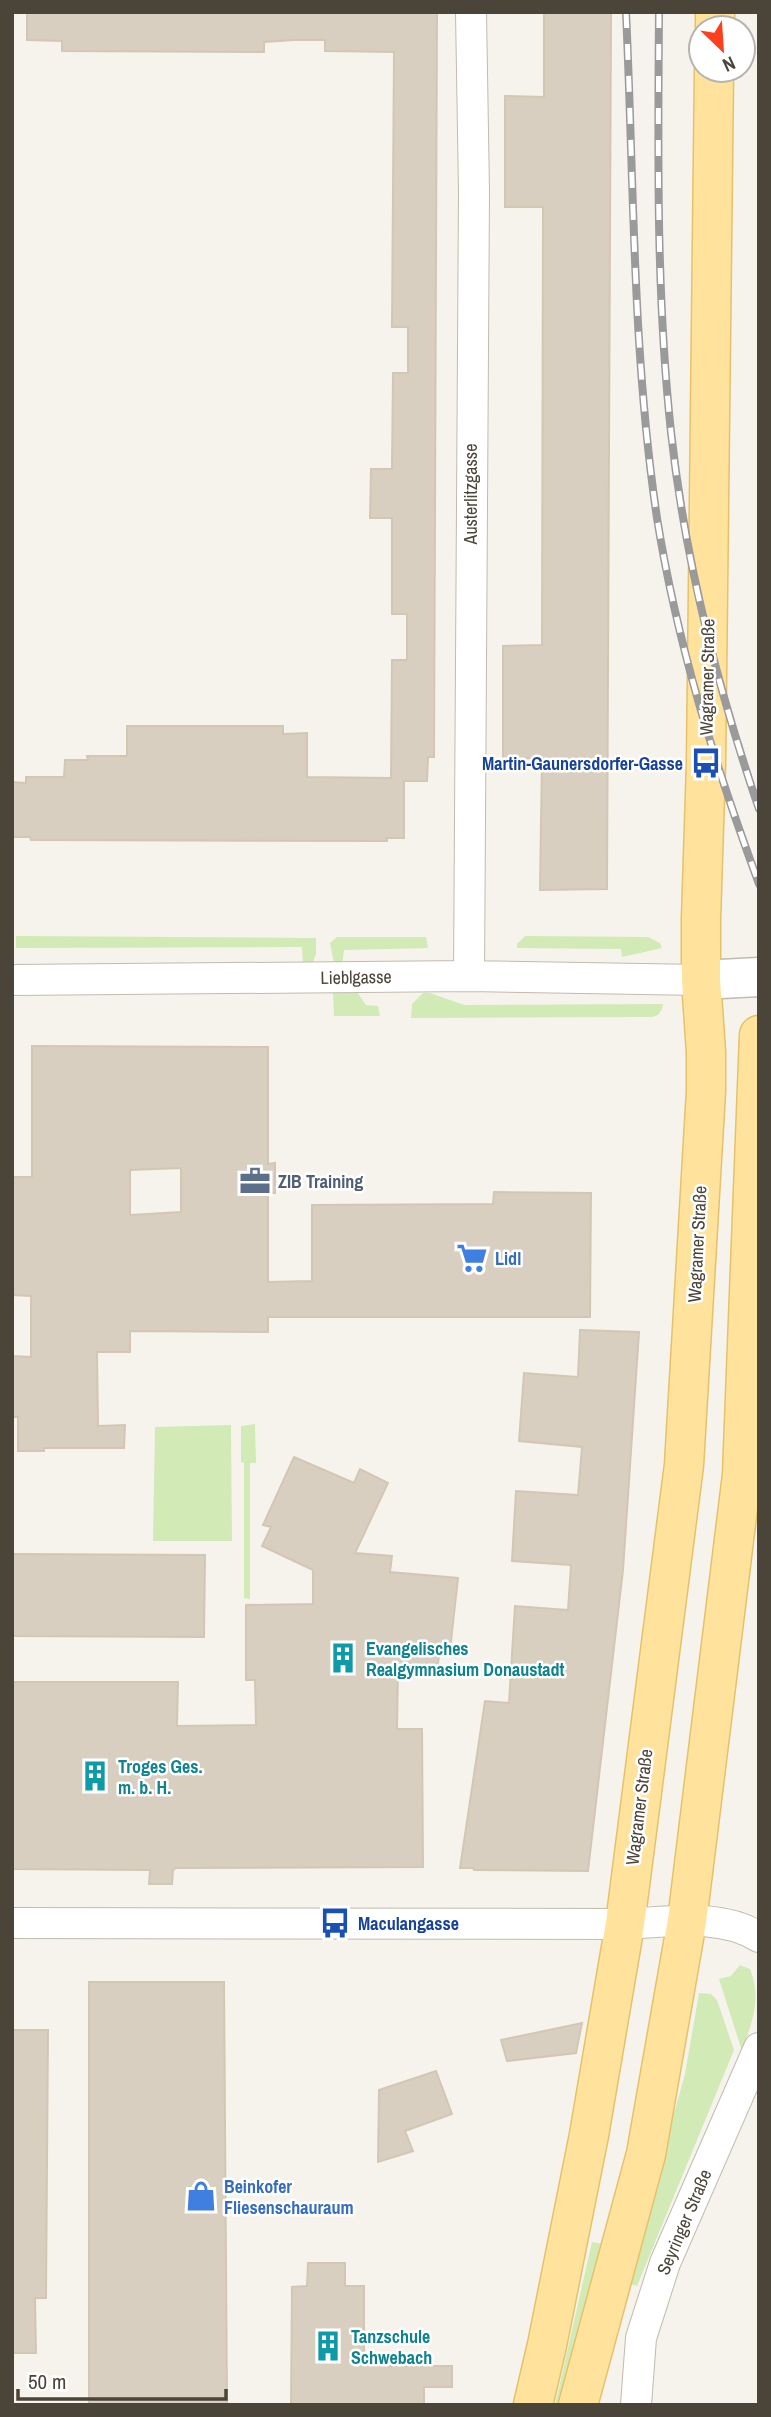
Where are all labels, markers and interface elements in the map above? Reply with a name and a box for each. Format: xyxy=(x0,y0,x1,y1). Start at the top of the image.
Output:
north arrow xyxy=(687,14,757,84)
text: N xyxy=(719,50,740,79)
street label: Austerlitzgasse xyxy=(458,444,483,545)
street label: Wagramer Straße xyxy=(693,618,721,736)
bus stop icon: Martin-Gaunersdorfer-Gasse xyxy=(689,746,723,780)
place label: Martin-Gaunersdorfer-Gasse xyxy=(482,751,683,776)
street label: Lieblgasse xyxy=(320,964,392,990)
office icon: ZIB Training xyxy=(238,1164,272,1198)
place label: ZIB Training xyxy=(278,1169,363,1194)
street label: Wagramer Straße xyxy=(681,1185,713,1303)
supermarket icon: Lidl xyxy=(455,1241,489,1275)
place label: Lidl xyxy=(495,1246,521,1271)
place label: Evangelisches Realgymnasium Donaustadt xyxy=(366,1636,565,1682)
building icon: Evangelisches Realgymnasium Donaustadt xyxy=(326,1641,360,1675)
street label: Wagramer Straße xyxy=(619,1748,659,1866)
place label: Troges Ges. m. b. H. xyxy=(118,1754,203,1800)
building icon: Troges Ges. m. b. H. xyxy=(78,1759,112,1793)
bus stop icon: Maculangasse xyxy=(318,1906,352,1940)
place label: Maculangasse xyxy=(358,1911,459,1936)
street label: Seyringer Straße xyxy=(651,2165,717,2279)
place label: Beinkofer Fliesenschauraum xyxy=(224,2174,354,2220)
shop icon: Beinkofer Fliesenschauraum xyxy=(184,2179,218,2213)
place label: Tanzschule Schwebach xyxy=(351,2324,432,2370)
building icon: Tanzschule Schwebach xyxy=(311,2329,345,2363)
scale bar xyxy=(18,2358,226,2402)
text: 50 m xyxy=(28,2367,66,2396)

